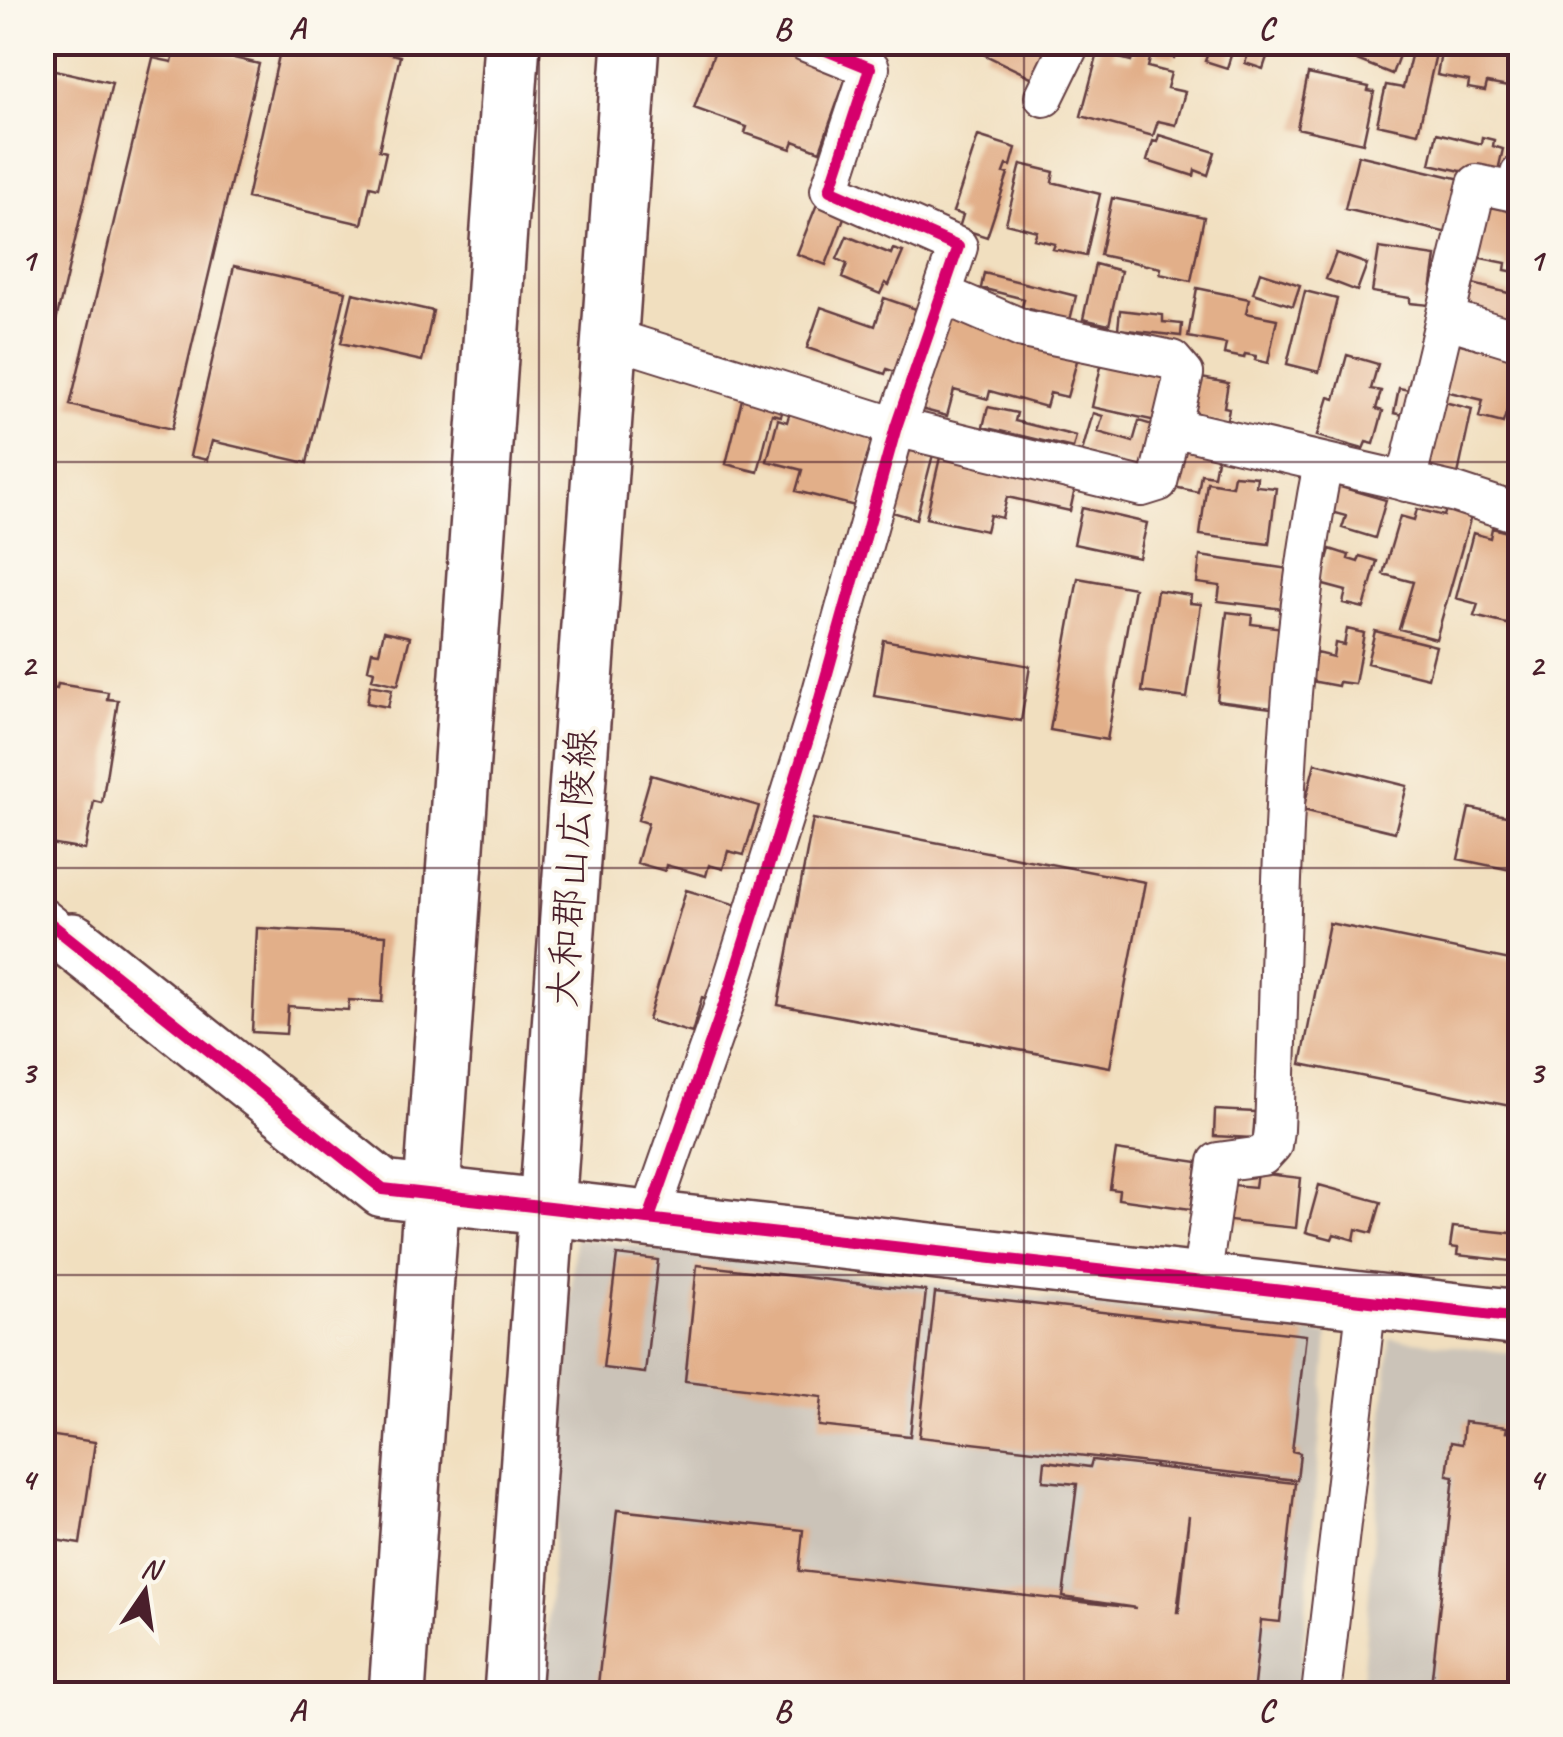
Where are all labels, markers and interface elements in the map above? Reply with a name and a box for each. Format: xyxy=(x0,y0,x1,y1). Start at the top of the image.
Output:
text: A xyxy=(289,8,308,49)
text: B xyxy=(774,8,793,49)
text: C xyxy=(1258,8,1278,49)
text: 1 xyxy=(21,239,39,280)
text: 1 xyxy=(1529,239,1547,280)
text: 2 xyxy=(21,645,38,686)
text: 2 xyxy=(1529,645,1546,686)
street label: 大和郡山広陵線 xyxy=(537,727,607,1009)
text: 3 xyxy=(21,1052,38,1093)
text: 3 xyxy=(1529,1052,1546,1093)
text: 4 xyxy=(21,1459,39,1500)
text: 4 xyxy=(1529,1459,1547,1500)
north arrow xyxy=(95,1542,195,1642)
text: N xyxy=(138,1549,167,1588)
text: A xyxy=(289,1690,308,1731)
text: B xyxy=(774,1690,793,1731)
text: C xyxy=(1258,1690,1278,1731)

